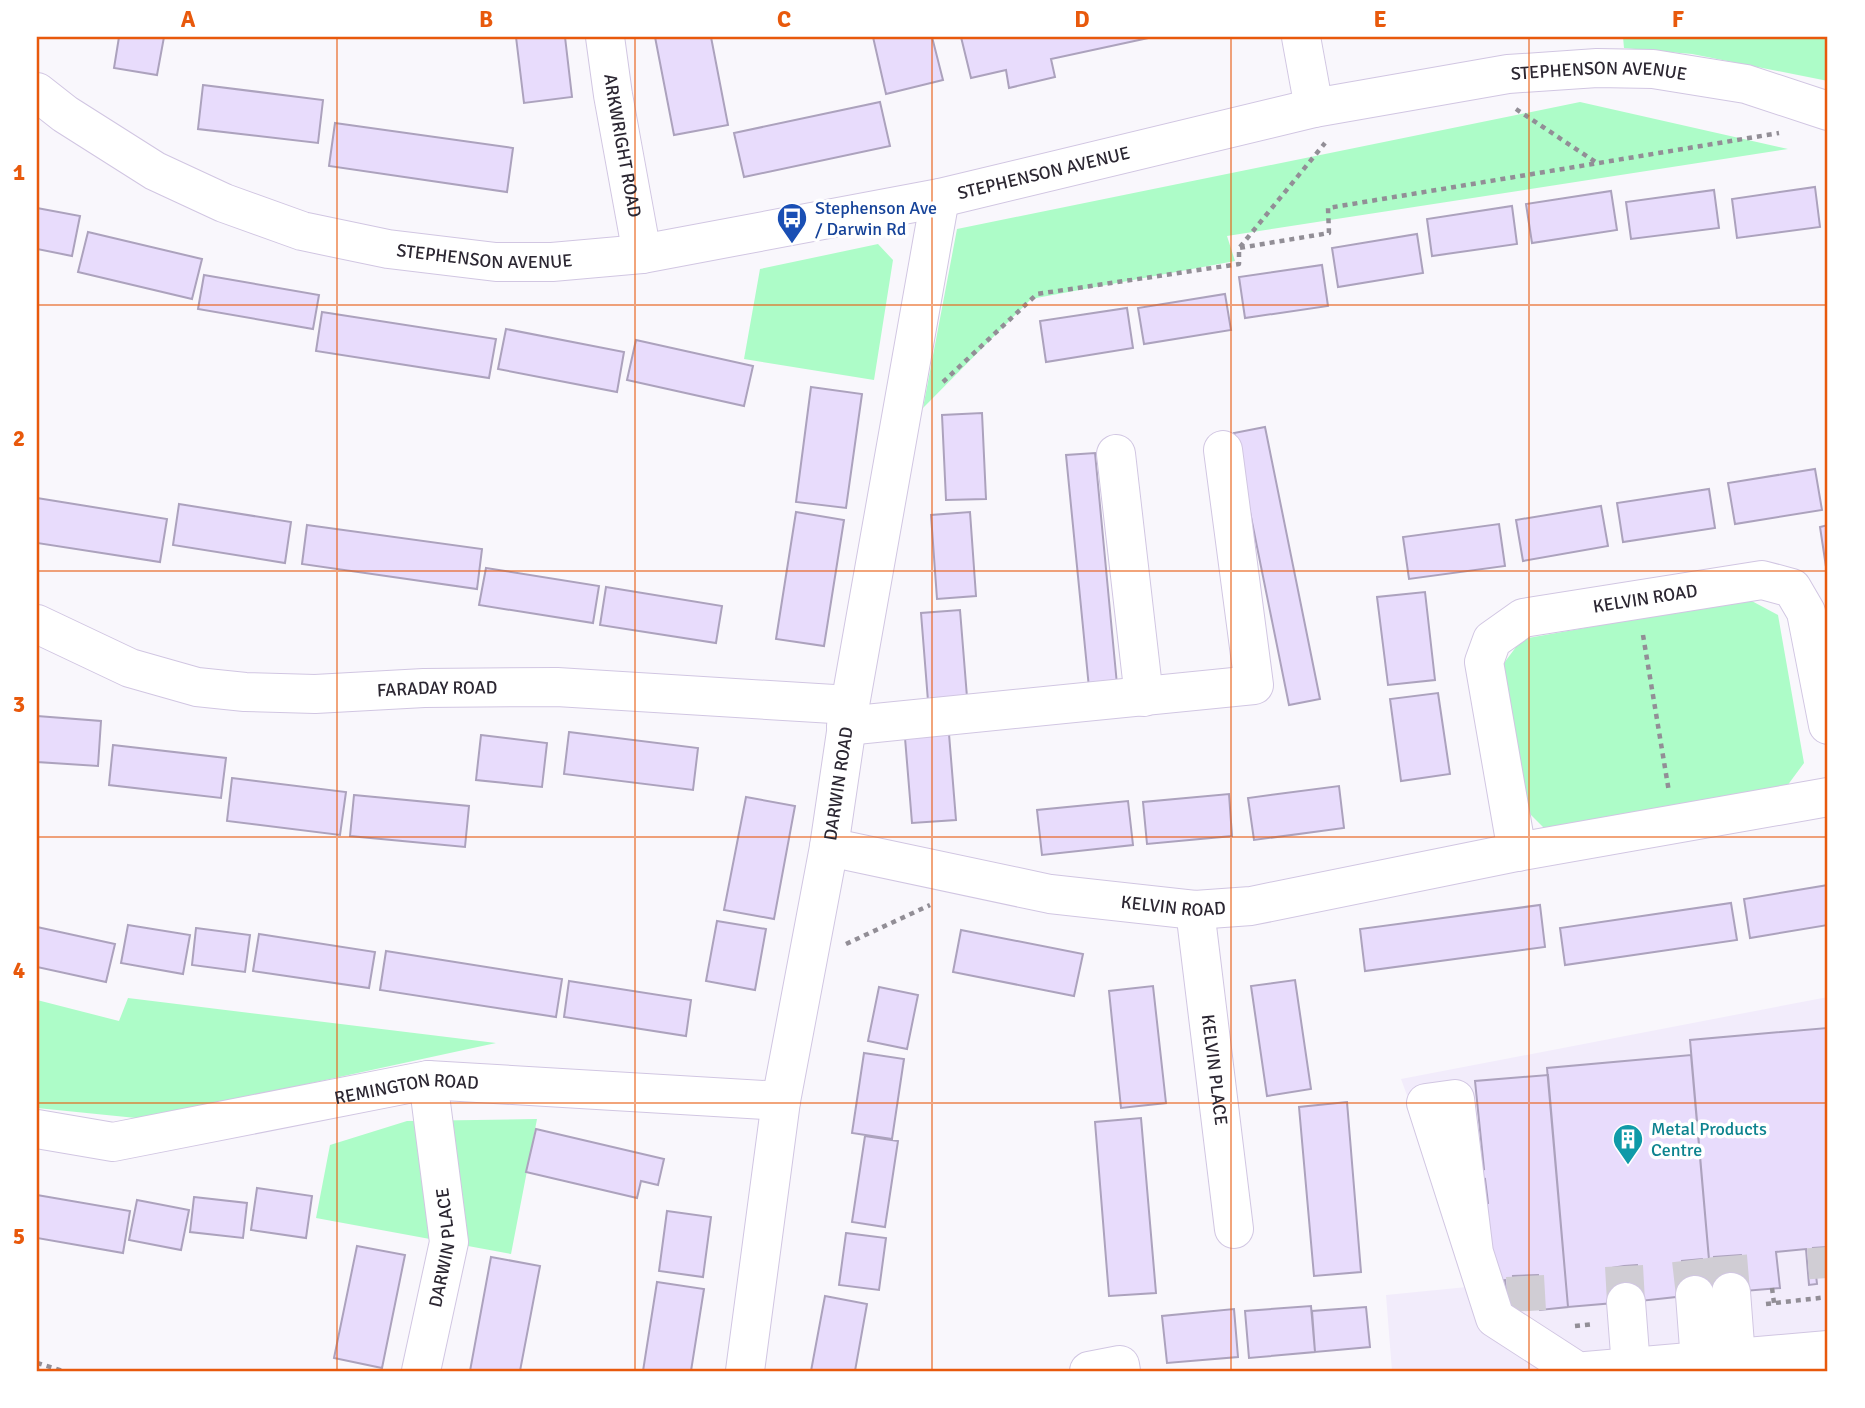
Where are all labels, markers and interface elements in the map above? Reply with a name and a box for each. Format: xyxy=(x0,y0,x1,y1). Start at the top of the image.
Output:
text: A xyxy=(181,5,196,34)
text: B xyxy=(479,5,493,34)
text: C xyxy=(777,5,791,34)
text: D xyxy=(1074,5,1090,34)
text: E xyxy=(1373,5,1387,34)
text: F xyxy=(1672,5,1684,34)
street label: STEPHENSON AVENUE xyxy=(1510,57,1688,85)
street label: ARKWRIGHT ROAD xyxy=(599,72,646,219)
street label: STEPHENSON AVENUE xyxy=(955,142,1132,204)
text: 1 xyxy=(13,158,25,187)
place label: Stephenson Ave / Darwin Rd xyxy=(815,197,937,240)
bus stop icon: Stephenson Ave / Darwin Rd xyxy=(775,201,809,245)
street label: STEPHENSON AVENUE xyxy=(395,239,573,273)
text: 2 xyxy=(13,424,25,453)
street label: KELVIN ROAD xyxy=(1591,579,1699,618)
street label: FARADAY ROAD xyxy=(376,676,497,702)
text: 3 xyxy=(13,690,25,719)
street label: DARWIN ROAD xyxy=(819,725,858,842)
street label: KELVIN ROAD xyxy=(1120,891,1227,921)
text: 4 xyxy=(13,956,25,985)
street label: KELVIN PLACE xyxy=(1197,1013,1232,1127)
street label: REMINGTON ROAD xyxy=(333,1069,479,1109)
place label: Metal Products Centre xyxy=(1651,1118,1767,1161)
building icon: Metal Products Centre xyxy=(1611,1122,1645,1166)
street label: DARWIN PLACE xyxy=(424,1186,460,1309)
text: 5 xyxy=(13,1222,25,1251)

